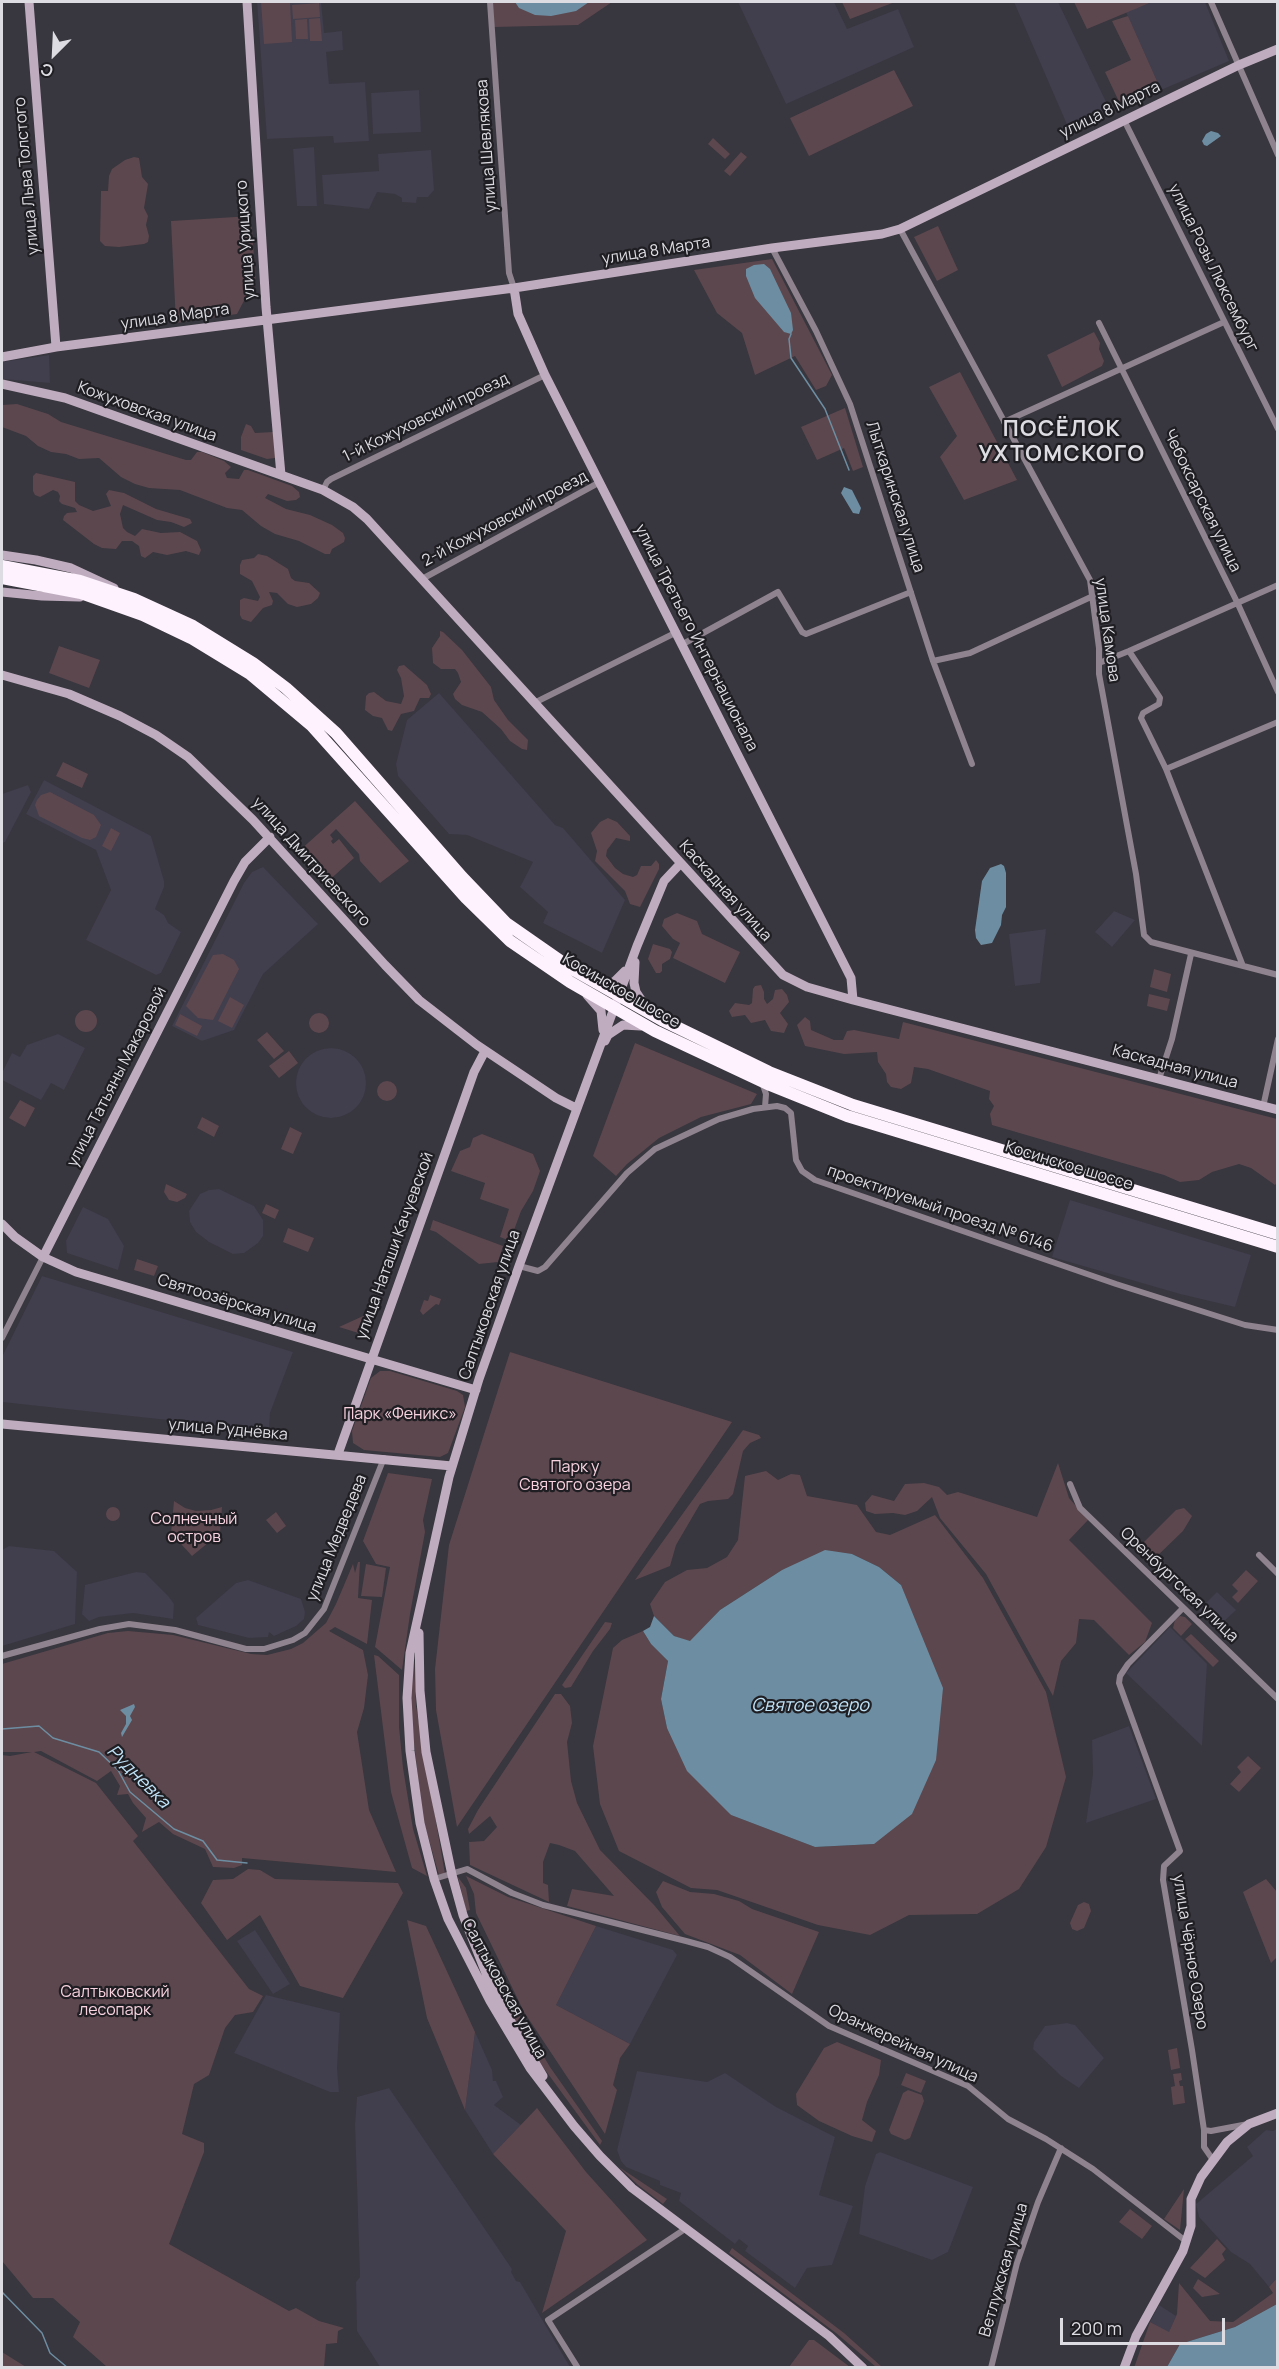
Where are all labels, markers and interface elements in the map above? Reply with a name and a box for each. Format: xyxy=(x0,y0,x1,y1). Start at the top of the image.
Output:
north arrow xyxy=(24,24,84,84)
text: С xyxy=(37,58,57,83)
street label: улица 8 Марта xyxy=(1057,77,1163,143)
street label: улица Шевлякова xyxy=(473,79,501,213)
street label: улица Льва Толстого xyxy=(11,96,43,256)
street label: улица Урицкого xyxy=(232,179,260,301)
street label: улица Розы Люксембург xyxy=(1164,181,1262,355)
street label: улица 8 Марта xyxy=(600,233,712,269)
street label: улица 8 Марта xyxy=(120,300,230,334)
street label: 1-й Кожуховский проезд xyxy=(340,369,512,467)
street label: Кожуховская улица xyxy=(75,378,219,446)
district label: ПОСЁЛОК УХТОМСКОГО xyxy=(978,417,1146,469)
street label: Лыткаринская улица xyxy=(861,419,929,575)
street label: Чебоксарская улица xyxy=(1159,427,1245,575)
street label: 2-й Кожуховский проезд xyxy=(419,467,591,571)
street label: улица Третьего Интернационала xyxy=(630,521,762,755)
street label: улица Камова xyxy=(1090,577,1124,683)
street label: улица Дмитриевского xyxy=(248,793,374,931)
street label: Каскадная улица xyxy=(675,837,775,945)
street label: Косинское шоссе xyxy=(559,949,683,1033)
street label: улица Татьяны Макаровой xyxy=(63,984,171,1170)
street label: Каскадная улица xyxy=(1110,1041,1240,1093)
street label: Косинское шоссе xyxy=(1003,1137,1135,1195)
street label: улица Наташи Качуевской xyxy=(352,1150,438,1342)
street label: проектируемый проезд № 6146 xyxy=(825,1161,1055,1257)
street label: Салтыковская улица xyxy=(455,1228,525,1382)
street label: Святоозёрская улица xyxy=(155,1271,319,1337)
park label: Парк «Феникс» xyxy=(343,1405,457,1425)
street label: улица Руднёвка xyxy=(167,1415,289,1445)
park label: Парк у Святого озера xyxy=(519,1458,631,1496)
street label: улица Медведева xyxy=(303,1472,371,1604)
park label: Солнечный остров xyxy=(151,1510,237,1548)
street label: Оренбургская улица xyxy=(1116,1524,1242,1646)
water label: Святое озеро xyxy=(751,1695,869,1717)
water label: Рудневка xyxy=(102,1741,174,1813)
street label: улица Чёрное Озеро xyxy=(1168,1873,1212,2031)
street label: Салтыковская улица xyxy=(458,1916,550,2062)
park label: Салтыковский лесопарк xyxy=(60,1983,170,2021)
street label: Оранжерейная улица xyxy=(825,2001,981,2087)
street label: Ветлужская улица xyxy=(976,2201,1032,2339)
scale bar xyxy=(1063,2306,1228,2344)
text: 200 m xyxy=(1071,2316,1122,2340)

